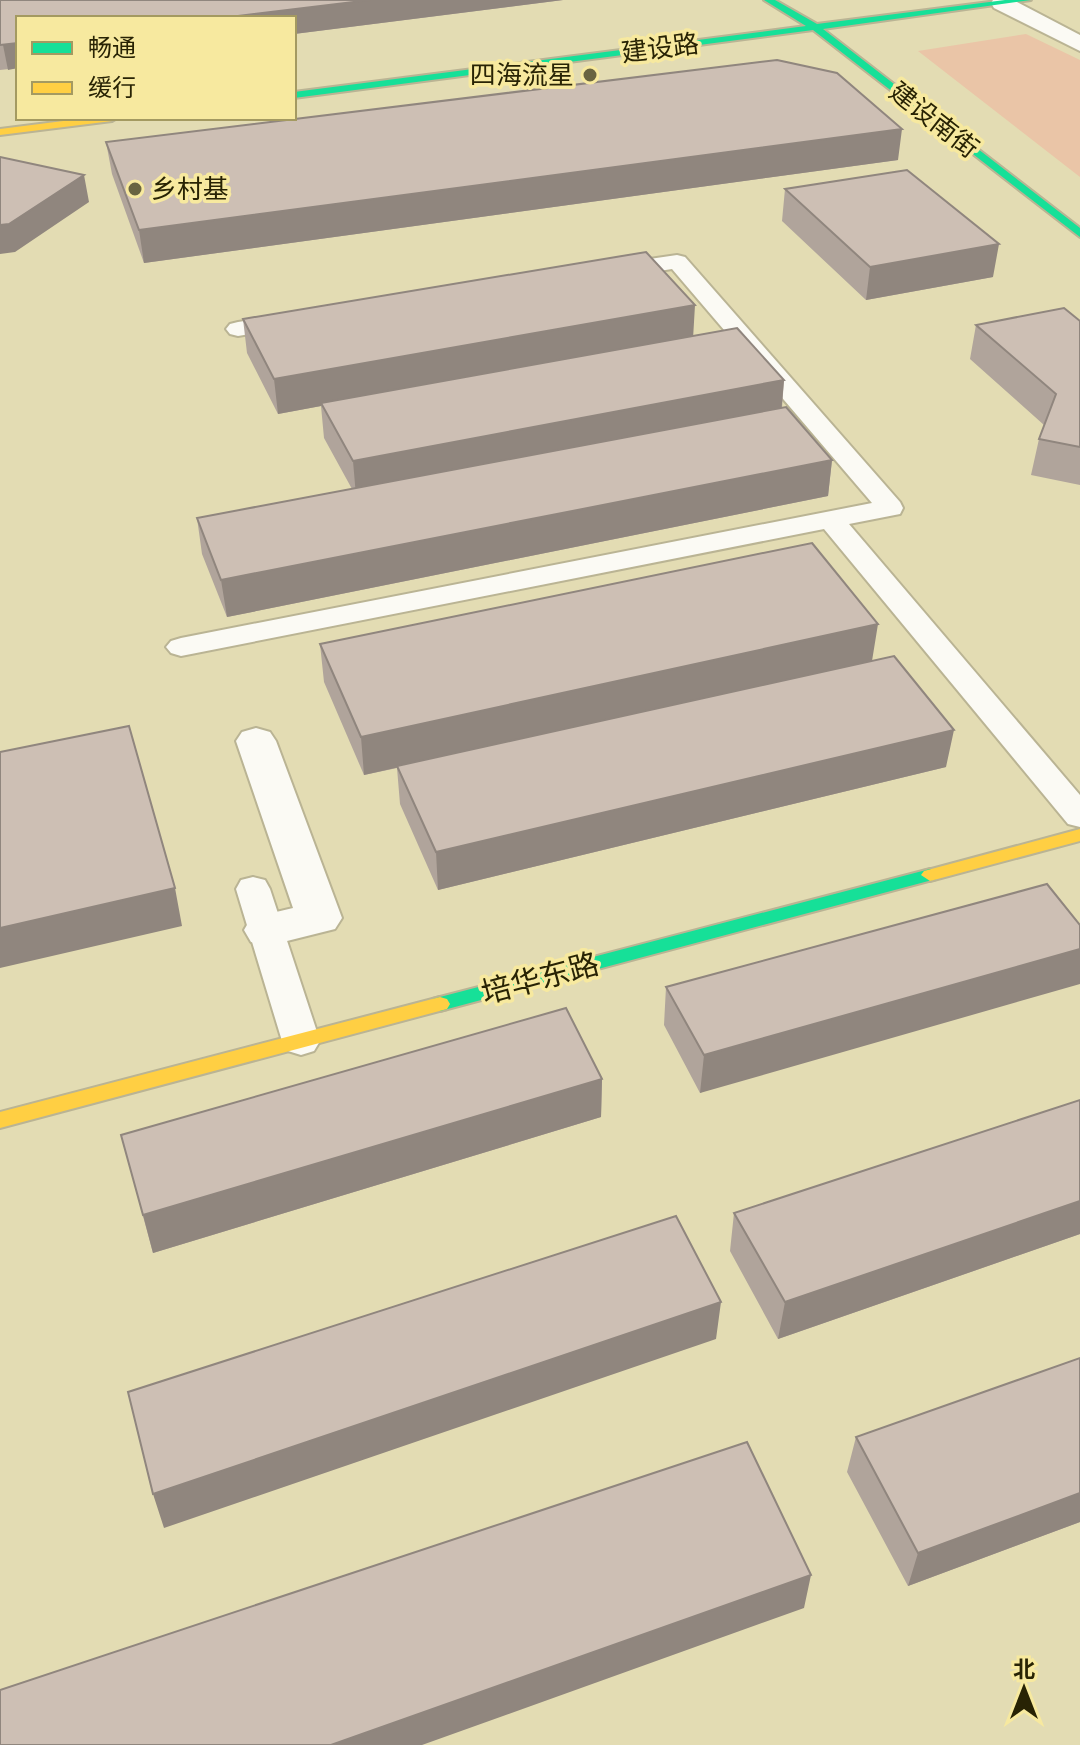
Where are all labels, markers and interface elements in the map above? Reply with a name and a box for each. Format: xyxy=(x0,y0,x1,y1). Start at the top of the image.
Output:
legend xyxy=(16,16,296,120)
street label: 建设路 xyxy=(619,27,701,69)
text: 畅通 xyxy=(88,33,136,62)
place label: 四海流星 xyxy=(470,59,574,91)
marker: 四海流星 xyxy=(581,66,599,84)
text: 缓行 xyxy=(88,73,136,102)
street label: 建设南街 xyxy=(883,75,985,165)
place label: 乡村基 xyxy=(151,173,229,205)
marker: 乡村基 xyxy=(126,180,144,198)
street label: 培华东路 xyxy=(477,945,603,1011)
north arrow xyxy=(984,1649,1064,1729)
text: 北 xyxy=(1013,1656,1035,1683)

